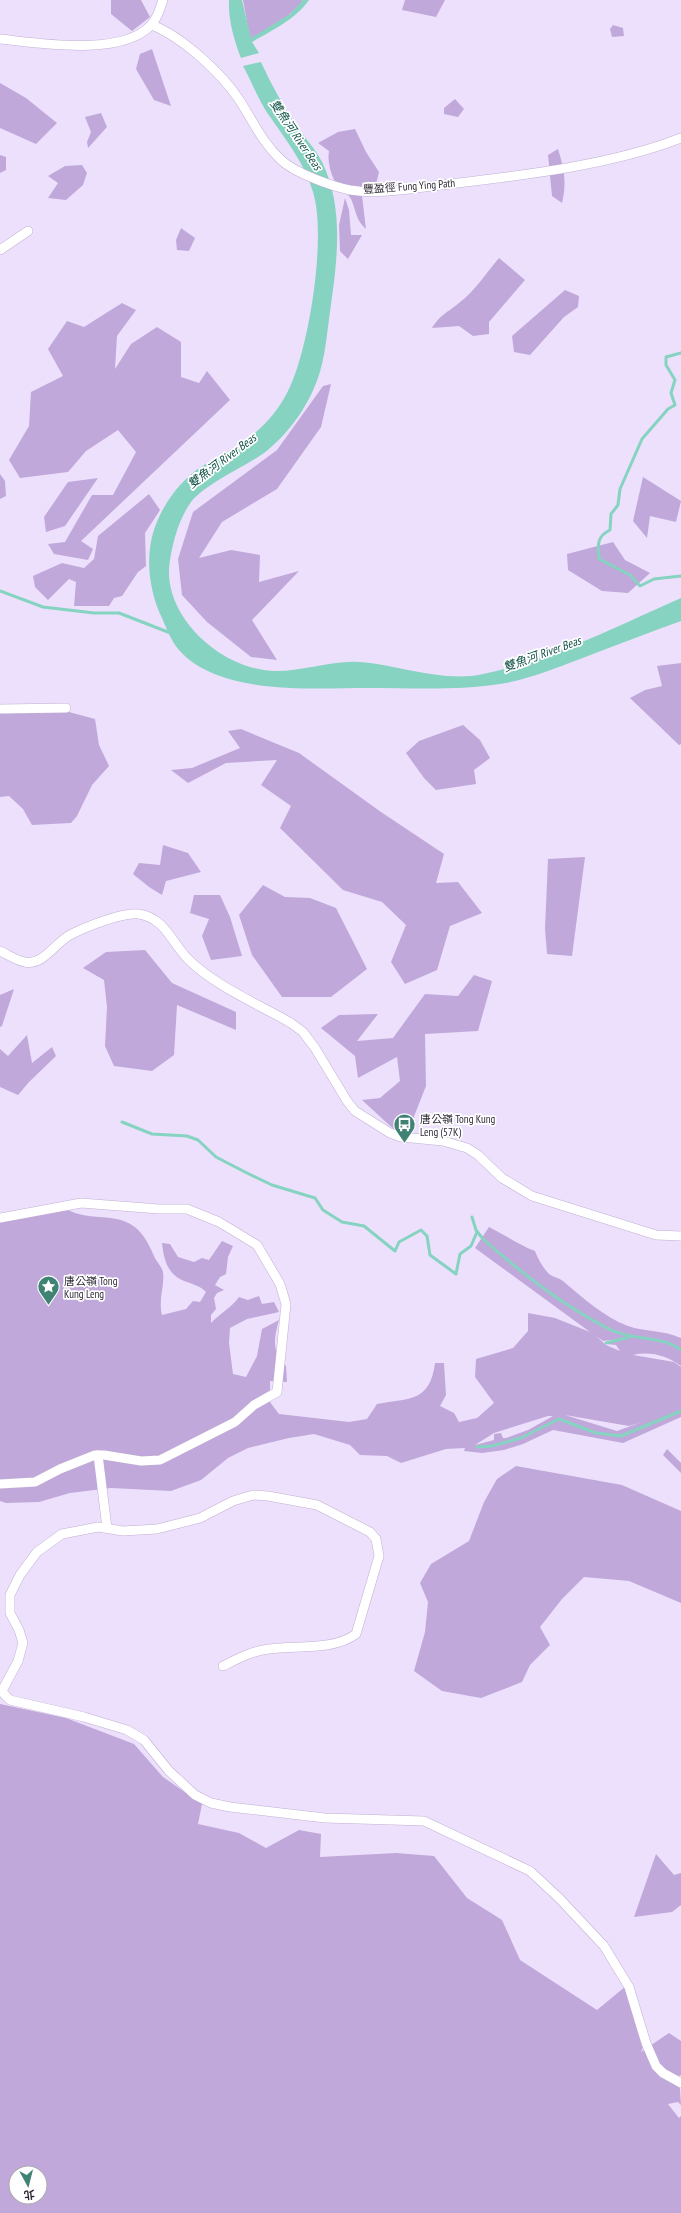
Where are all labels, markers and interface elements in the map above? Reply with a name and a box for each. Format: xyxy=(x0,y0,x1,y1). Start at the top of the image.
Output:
water label: 雙魚河 River Beas xyxy=(267,97,327,174)
street label: 豐盈徑 Fung Ying Path xyxy=(362,176,456,196)
water label: 雙魚河 River Beas xyxy=(185,429,260,491)
water label: 雙魚河 River Beas xyxy=(501,632,585,675)
bus stop icon: 唐公嶺 Tong Kung Leng (57K) xyxy=(392,1112,418,1145)
place label: 唐公嶺 Tong Kung Leng (57K) xyxy=(420,1112,496,1139)
place icon: 唐公嶺 Tong Kung Leng xyxy=(36,1274,62,1307)
place label: 唐公嶺 Tong Kung Leng xyxy=(64,1274,118,1301)
north arrow xyxy=(8,2165,48,2205)
text: 北 xyxy=(23,2187,36,2203)

